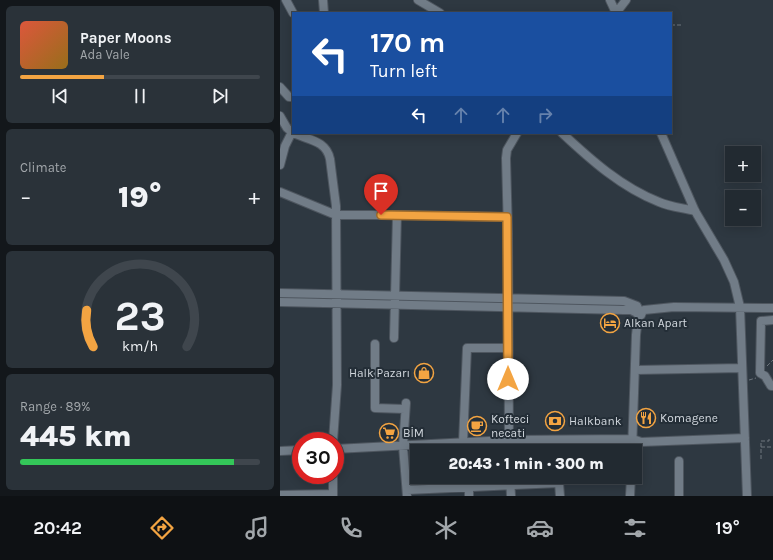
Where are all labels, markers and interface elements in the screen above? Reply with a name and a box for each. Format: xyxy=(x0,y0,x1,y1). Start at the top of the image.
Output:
text: 170 m xyxy=(370,26,445,59)
icon: left xyxy=(304,28,356,80)
text: Paper Moons xyxy=(80,29,172,47)
text: Ada Vale xyxy=(80,47,130,62)
text: Turn left xyxy=(370,60,438,82)
icon: previous xyxy=(49,85,71,107)
icon: pause xyxy=(129,85,151,107)
icon: next xyxy=(209,85,231,107)
icon: left xyxy=(408,104,430,126)
icon: ahead xyxy=(450,104,472,126)
icon: ahead xyxy=(492,104,514,126)
icon: right xyxy=(534,104,556,126)
map controls xyxy=(725,146,761,226)
button: + xyxy=(725,146,761,182)
text: Climate xyxy=(20,160,66,175)
pin xyxy=(364,174,398,215)
text: 19° xyxy=(118,179,162,215)
icon: arrive xyxy=(370,180,392,202)
text: − xyxy=(20,184,32,210)
text: + xyxy=(248,184,260,210)
button: − xyxy=(725,190,761,226)
text: 23 xyxy=(114,292,166,340)
hotel icon: Alkan Apart xyxy=(599,312,621,334)
place label: Alkan Apart xyxy=(624,316,688,330)
text: km/h xyxy=(122,338,158,355)
position arrow xyxy=(487,358,529,400)
shop icon: Halk Pazarı xyxy=(413,362,435,384)
place label: Halk Pazarı xyxy=(349,366,410,380)
text: Range · 89% xyxy=(20,399,90,414)
restaurant icon: Komagene xyxy=(635,407,657,429)
bank icon: Halkbank xyxy=(544,410,566,432)
place label: Komagene xyxy=(660,411,718,425)
place label: Kofteci necati xyxy=(491,412,529,440)
place label: Halkbank xyxy=(569,414,622,428)
cafe icon: Kofteci necati xyxy=(466,415,488,437)
text: 445 km xyxy=(20,418,132,454)
supermarket icon: BİM xyxy=(378,422,400,444)
place label: BİM xyxy=(403,426,424,440)
speed limit sign: 30 xyxy=(292,432,344,484)
text: 20:43 · 1 min · 300 m xyxy=(448,455,604,473)
icon: directions xyxy=(148,514,176,542)
icon: music xyxy=(243,514,271,542)
icon: phone xyxy=(337,514,365,542)
icon: climate xyxy=(432,514,460,542)
icon: car xyxy=(526,514,554,542)
icon: filters xyxy=(621,514,649,542)
text: 20:42 xyxy=(33,517,82,539)
text: 19° xyxy=(715,517,740,539)

